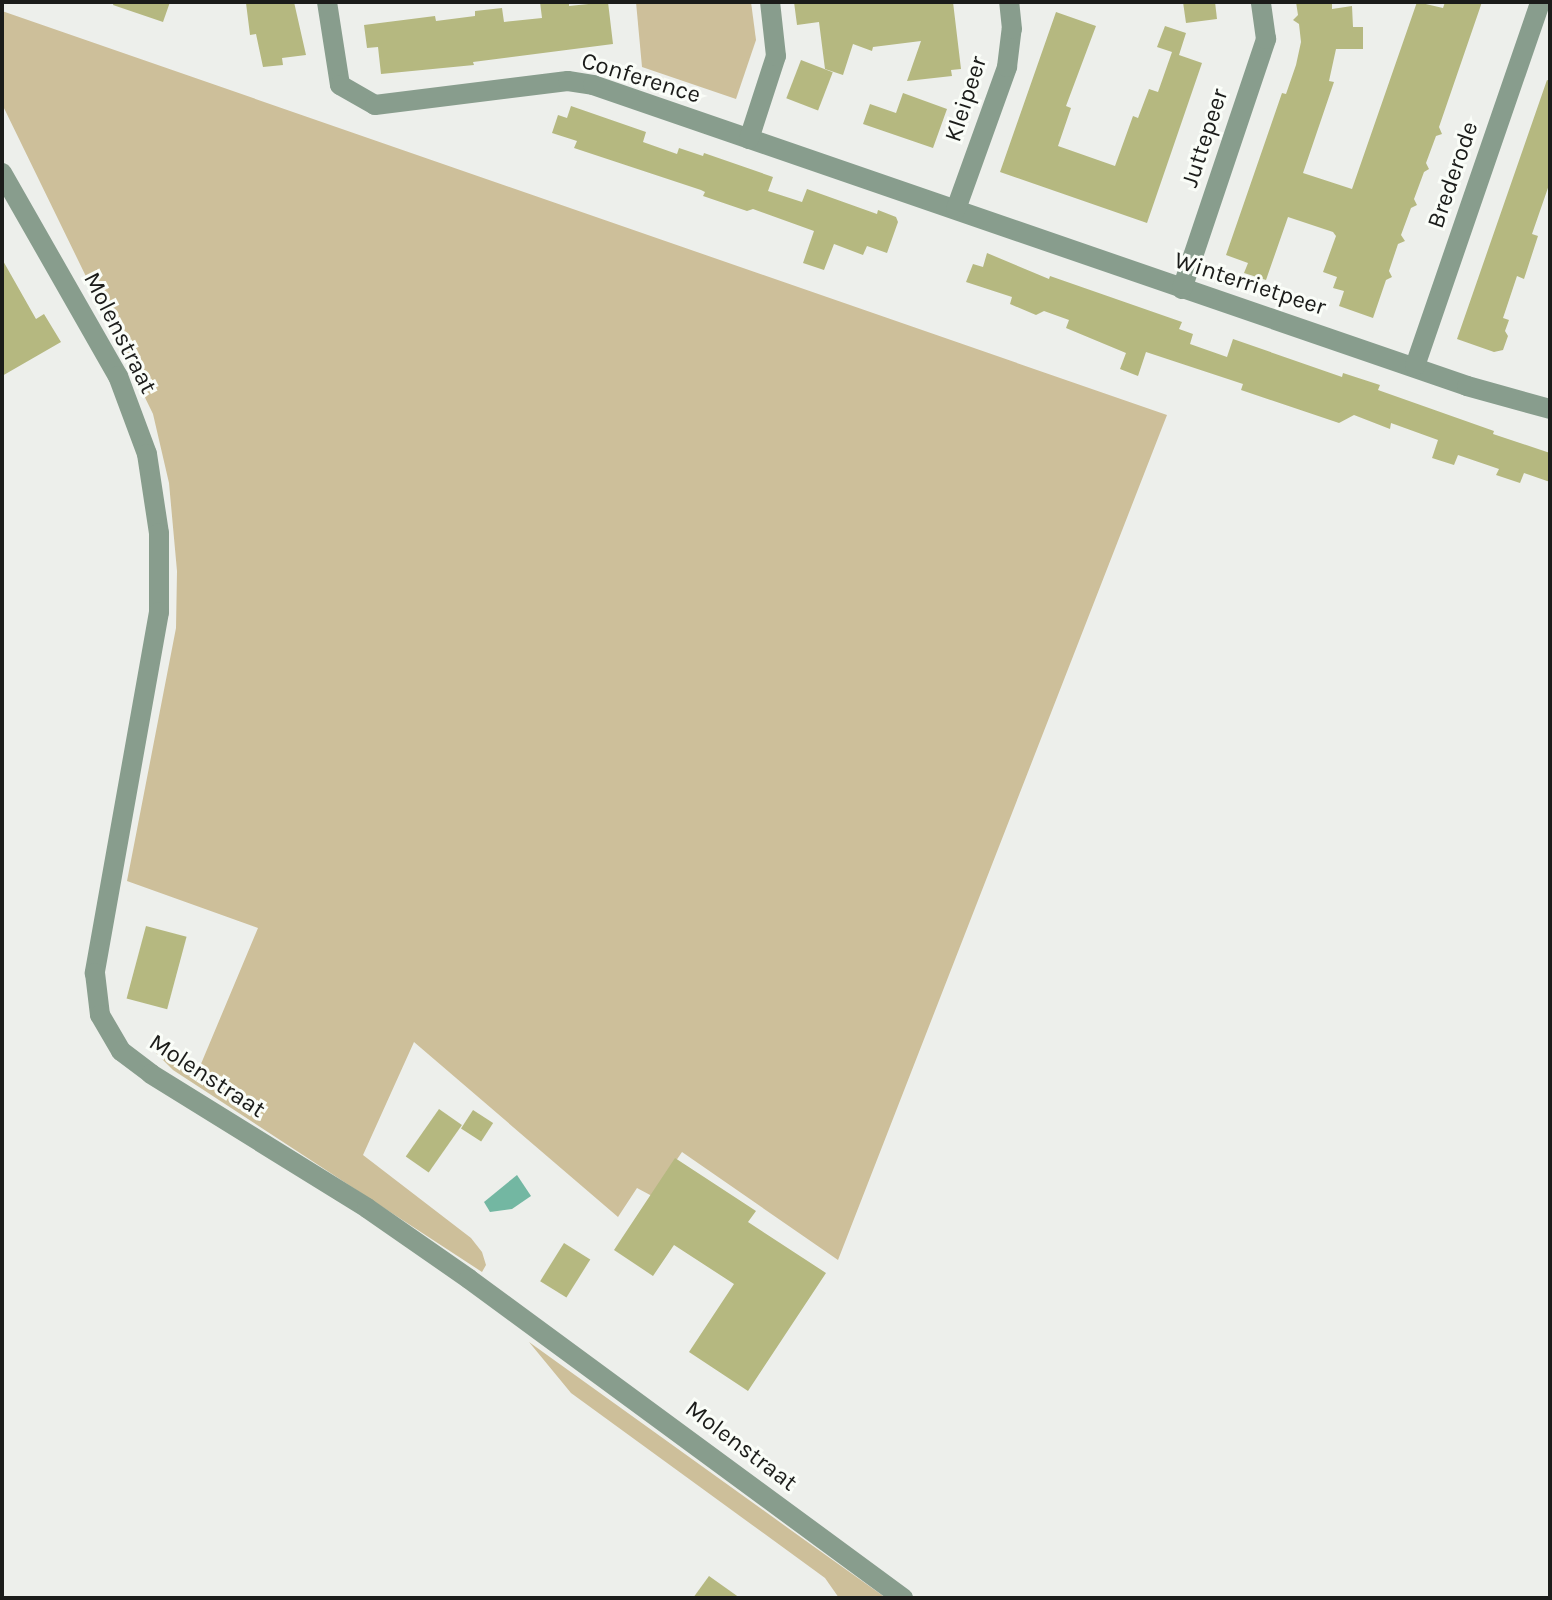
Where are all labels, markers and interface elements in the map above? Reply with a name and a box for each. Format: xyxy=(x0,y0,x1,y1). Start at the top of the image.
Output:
street label: Conference xyxy=(578,46,704,110)
street label: Kleipeer xyxy=(939,53,993,145)
street label: Juttepeer xyxy=(1176,85,1234,191)
street label: Brederode xyxy=(1421,118,1485,232)
street label: Winterrietpeer xyxy=(1171,246,1329,322)
street label: Molenstraat xyxy=(77,267,163,399)
street label: Molenstraat xyxy=(143,1028,271,1124)
street label: Molenstraat xyxy=(679,1395,803,1497)

